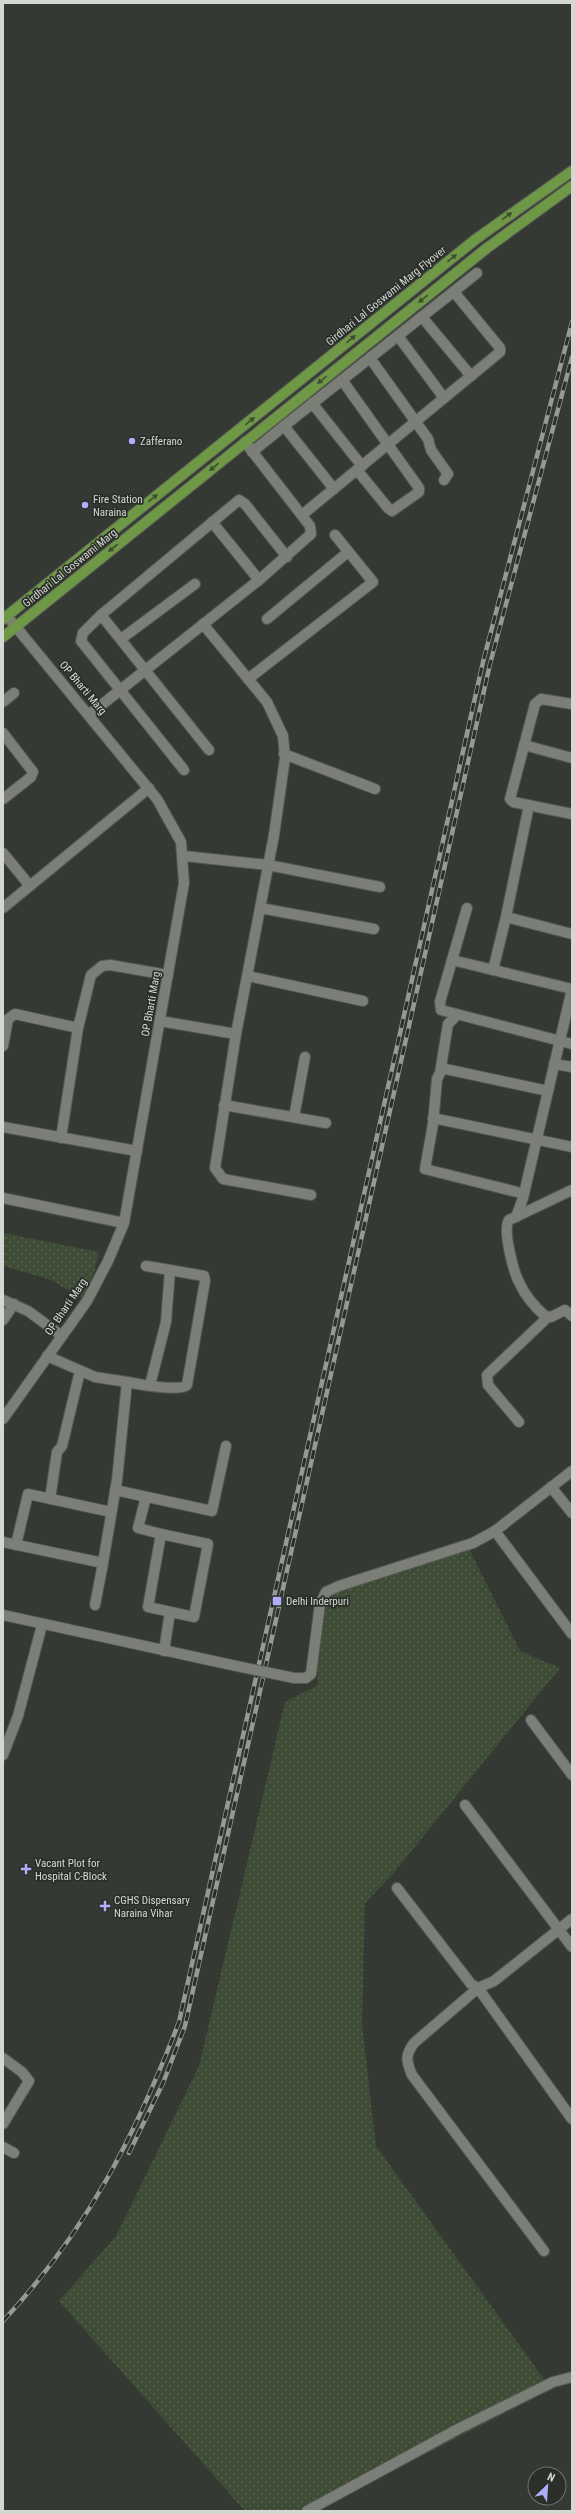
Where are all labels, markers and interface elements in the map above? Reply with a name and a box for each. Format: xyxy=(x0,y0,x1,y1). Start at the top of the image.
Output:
one-way arrow xyxy=(502,212,512,220)
street label: Girdhari Lal Goswami Marg Flyover xyxy=(323,243,449,348)
one-way arrow xyxy=(447,254,458,262)
one-way arrow xyxy=(418,294,429,303)
one-way arrow xyxy=(346,335,356,344)
one-way arrow xyxy=(317,376,328,384)
one-way arrow xyxy=(244,416,255,425)
place label: Zafferano xyxy=(140,435,183,448)
marker: Zafferano xyxy=(127,436,137,446)
one-way arrow xyxy=(209,462,220,471)
place label: Fire Station Naraina xyxy=(93,493,143,519)
one-way arrow xyxy=(148,494,159,502)
marker: Fire Station Naraina xyxy=(80,500,90,510)
street label: Girdhari Lal Goswami Marg xyxy=(20,526,120,610)
one-way arrow xyxy=(108,544,119,552)
street label: OP Bharti Marg xyxy=(57,659,109,717)
street label: OP Bharti Marg xyxy=(139,970,163,1038)
street label: OP Bharti Marg xyxy=(42,1276,90,1338)
marker: Delhi Inderpuri xyxy=(271,1595,283,1607)
place label: Delhi Inderpuri xyxy=(286,1595,349,1608)
place label: Vacant Plot for Hospital C-Block xyxy=(35,1857,107,1883)
marker: Vacant Plot for Hospital C-Block xyxy=(20,1863,32,1875)
place label: CGHS Dispensary Naraina Vihar xyxy=(114,1894,190,1920)
marker: CGHS Dispensary Naraina Vihar xyxy=(99,1900,111,1912)
north arrow xyxy=(527,2466,567,2506)
text: N xyxy=(545,2470,557,2485)

